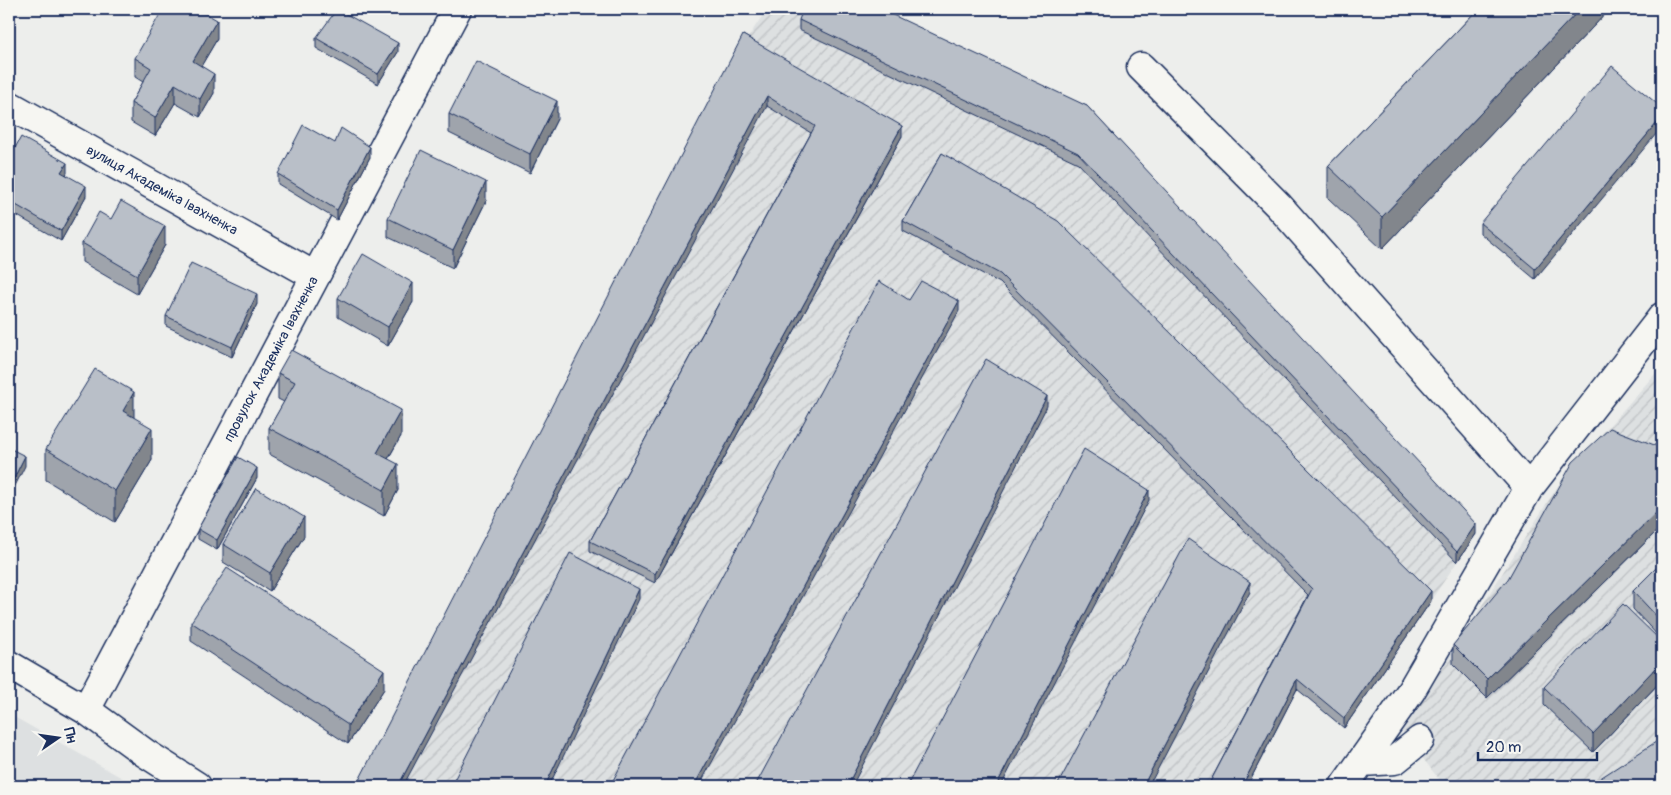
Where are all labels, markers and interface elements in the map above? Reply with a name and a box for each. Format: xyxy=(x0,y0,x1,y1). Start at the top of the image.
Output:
street label: вулиця Академіка Івахненка xyxy=(83,141,241,239)
street label: провулок Академіка Івахненка xyxy=(220,273,322,445)
north arrow xyxy=(32,712,82,762)
text: Пн xyxy=(60,726,80,745)
scale bar xyxy=(1478,730,1597,762)
text: 20 m xyxy=(1486,738,1521,757)

